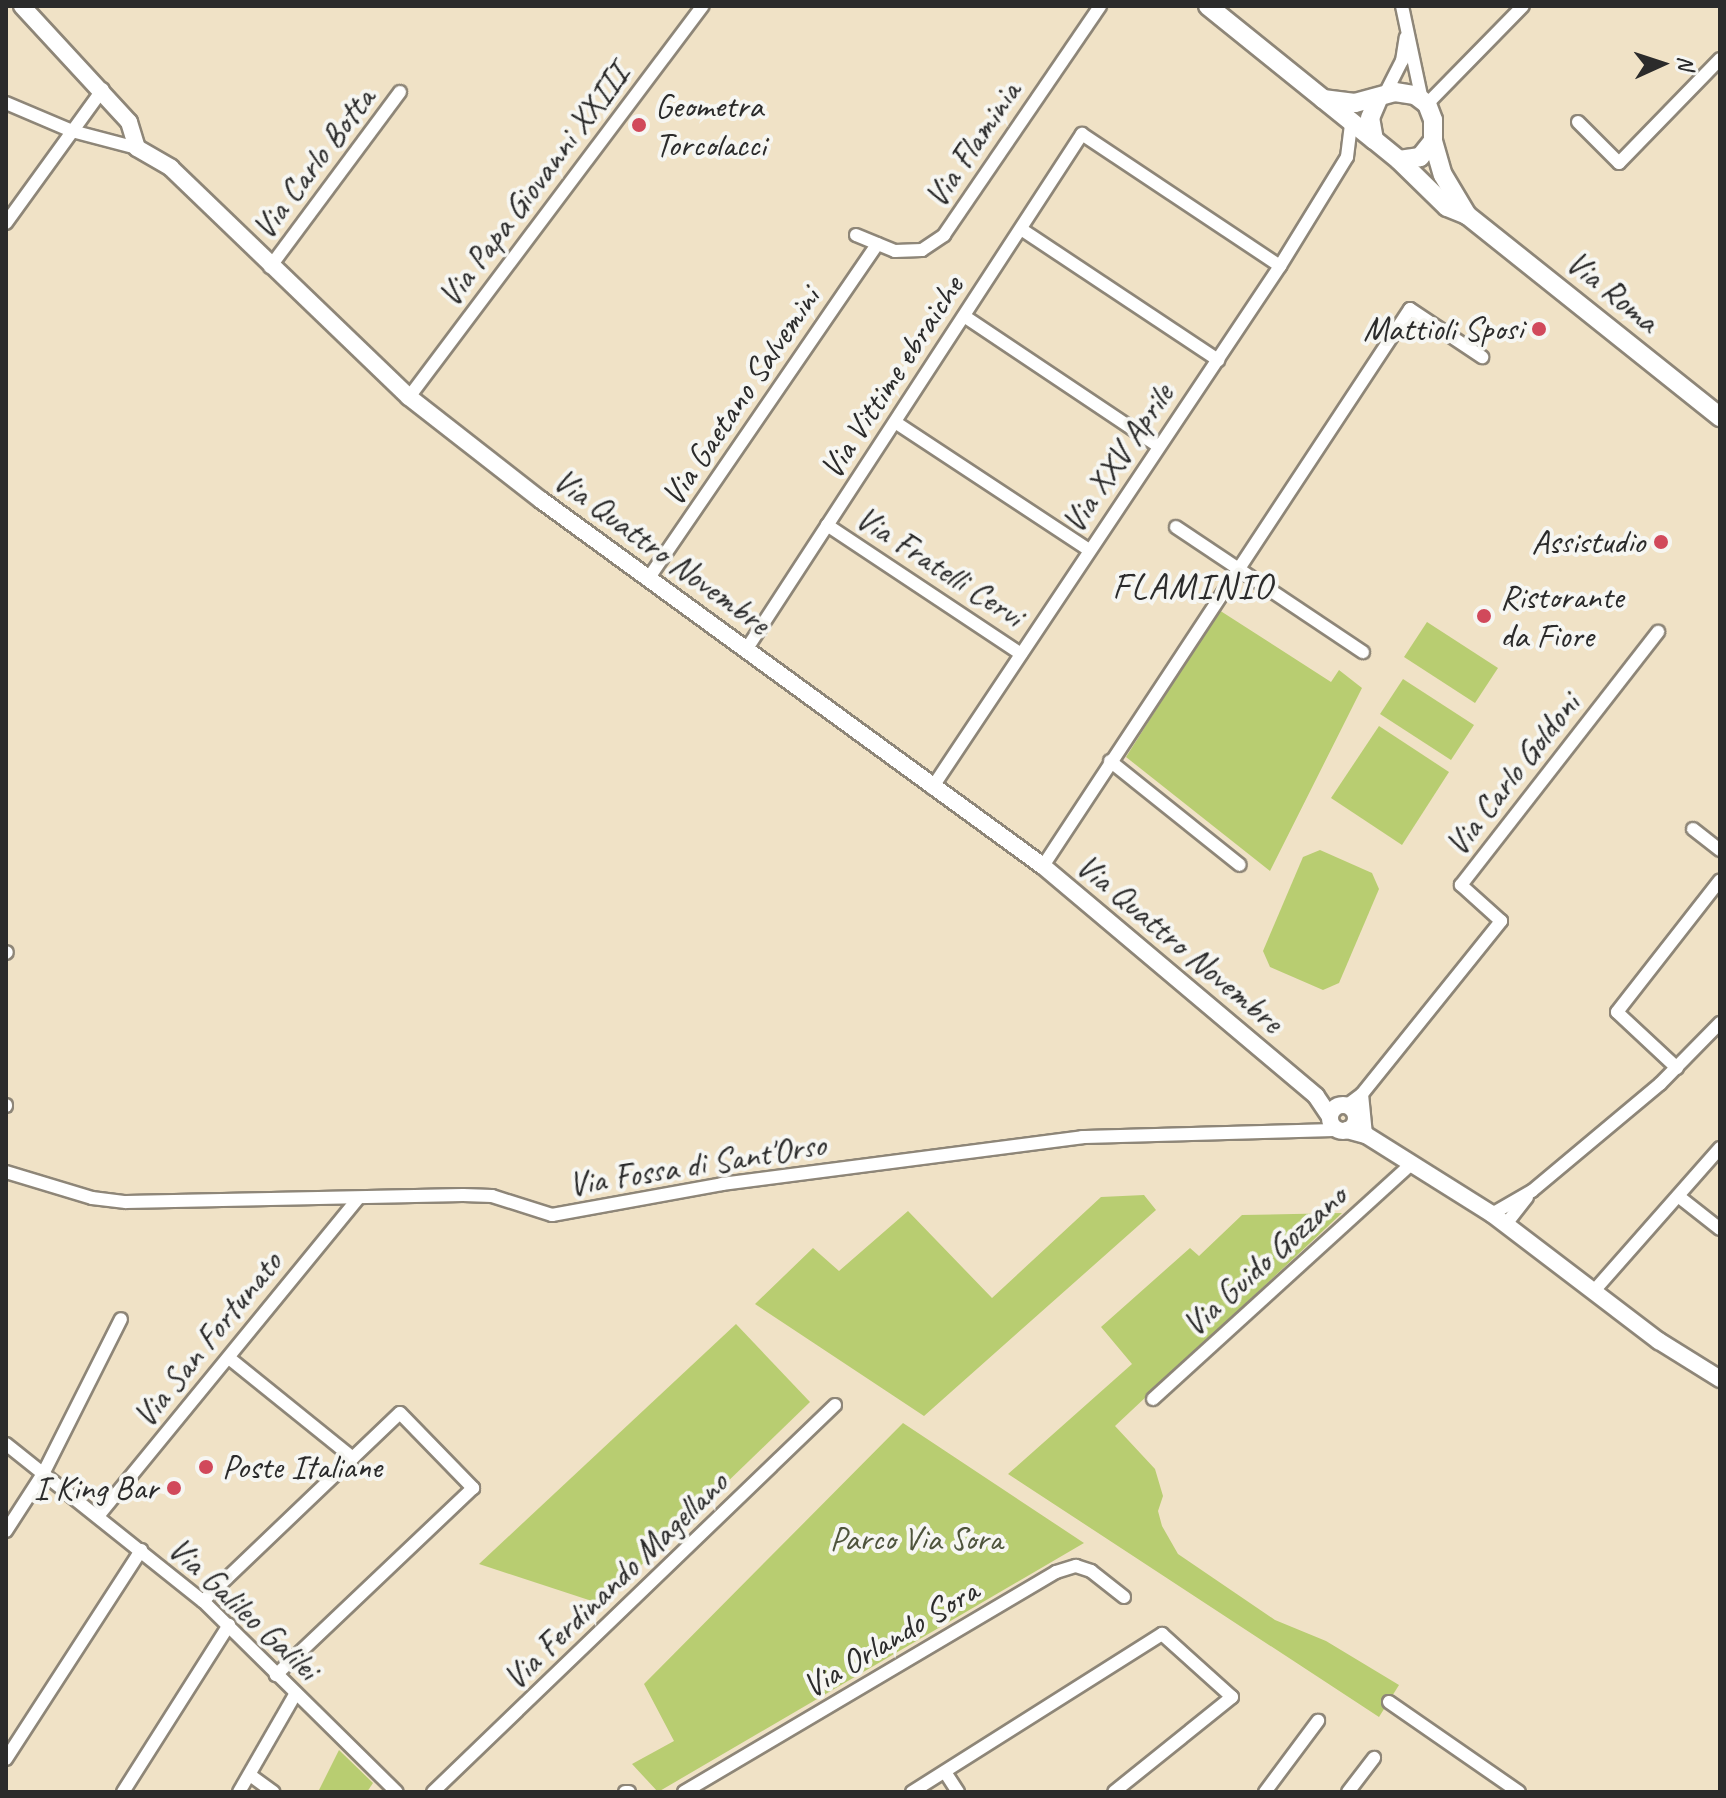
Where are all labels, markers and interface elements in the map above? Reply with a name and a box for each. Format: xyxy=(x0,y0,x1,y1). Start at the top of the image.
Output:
north arrow xyxy=(1622,24,1702,104)
text: N xyxy=(1672,55,1700,70)
street label: Via Papa Giovanni XXIII xyxy=(429,56,637,314)
street label: Via Flaminia xyxy=(914,72,1030,216)
street label: Via Carlo Botta xyxy=(243,79,383,247)
place label: Geometra Torcolacci xyxy=(655,85,766,164)
marker: Geometra Torcolacci xyxy=(630,116,648,134)
street label: Via Roma xyxy=(1558,241,1668,341)
street label: Via Vittime ebraiche xyxy=(811,268,971,486)
street label: Via Gaetano Salvemini xyxy=(652,279,828,513)
place label: Mattioli Sposi xyxy=(1363,309,1523,349)
marker: Mattioli Sposi xyxy=(1530,320,1548,338)
street label: Via XXV Aprile xyxy=(1052,376,1182,540)
street label: Via Quattro Novembre xyxy=(546,459,778,643)
street label: Via Fratelli Cervi xyxy=(848,497,1032,635)
place label: Assistudio xyxy=(1532,522,1645,562)
marker: Assistudio xyxy=(1652,533,1670,551)
district label: FLAMINIO xyxy=(1113,565,1273,609)
place label: Ristorante da Fiore xyxy=(1500,576,1623,656)
marker: Ristorante da Fiore xyxy=(1475,607,1493,625)
street label: Via Carlo Goldoni xyxy=(1436,684,1588,864)
street label: Via Quattro Novembre xyxy=(1069,845,1291,1041)
street label: Via Fossa di Sant'Orso xyxy=(566,1124,828,1204)
street label: Via Guido Gozzano xyxy=(1174,1176,1354,1344)
street label: Via San Fortunato xyxy=(124,1243,290,1435)
place label: Poste Italiane xyxy=(222,1447,383,1487)
marker: Poste Italiane xyxy=(197,1458,215,1476)
street label: Via Ferdinando Magellano xyxy=(494,1462,736,1698)
place label: I King Bar xyxy=(32,1468,158,1508)
marker: I King Bar xyxy=(165,1479,183,1497)
park label: Parco Via Sora xyxy=(830,1519,1002,1559)
street label: Via Galileo Galilei xyxy=(160,1528,328,1688)
street label: Via Orlando Sora xyxy=(795,1570,985,1706)

